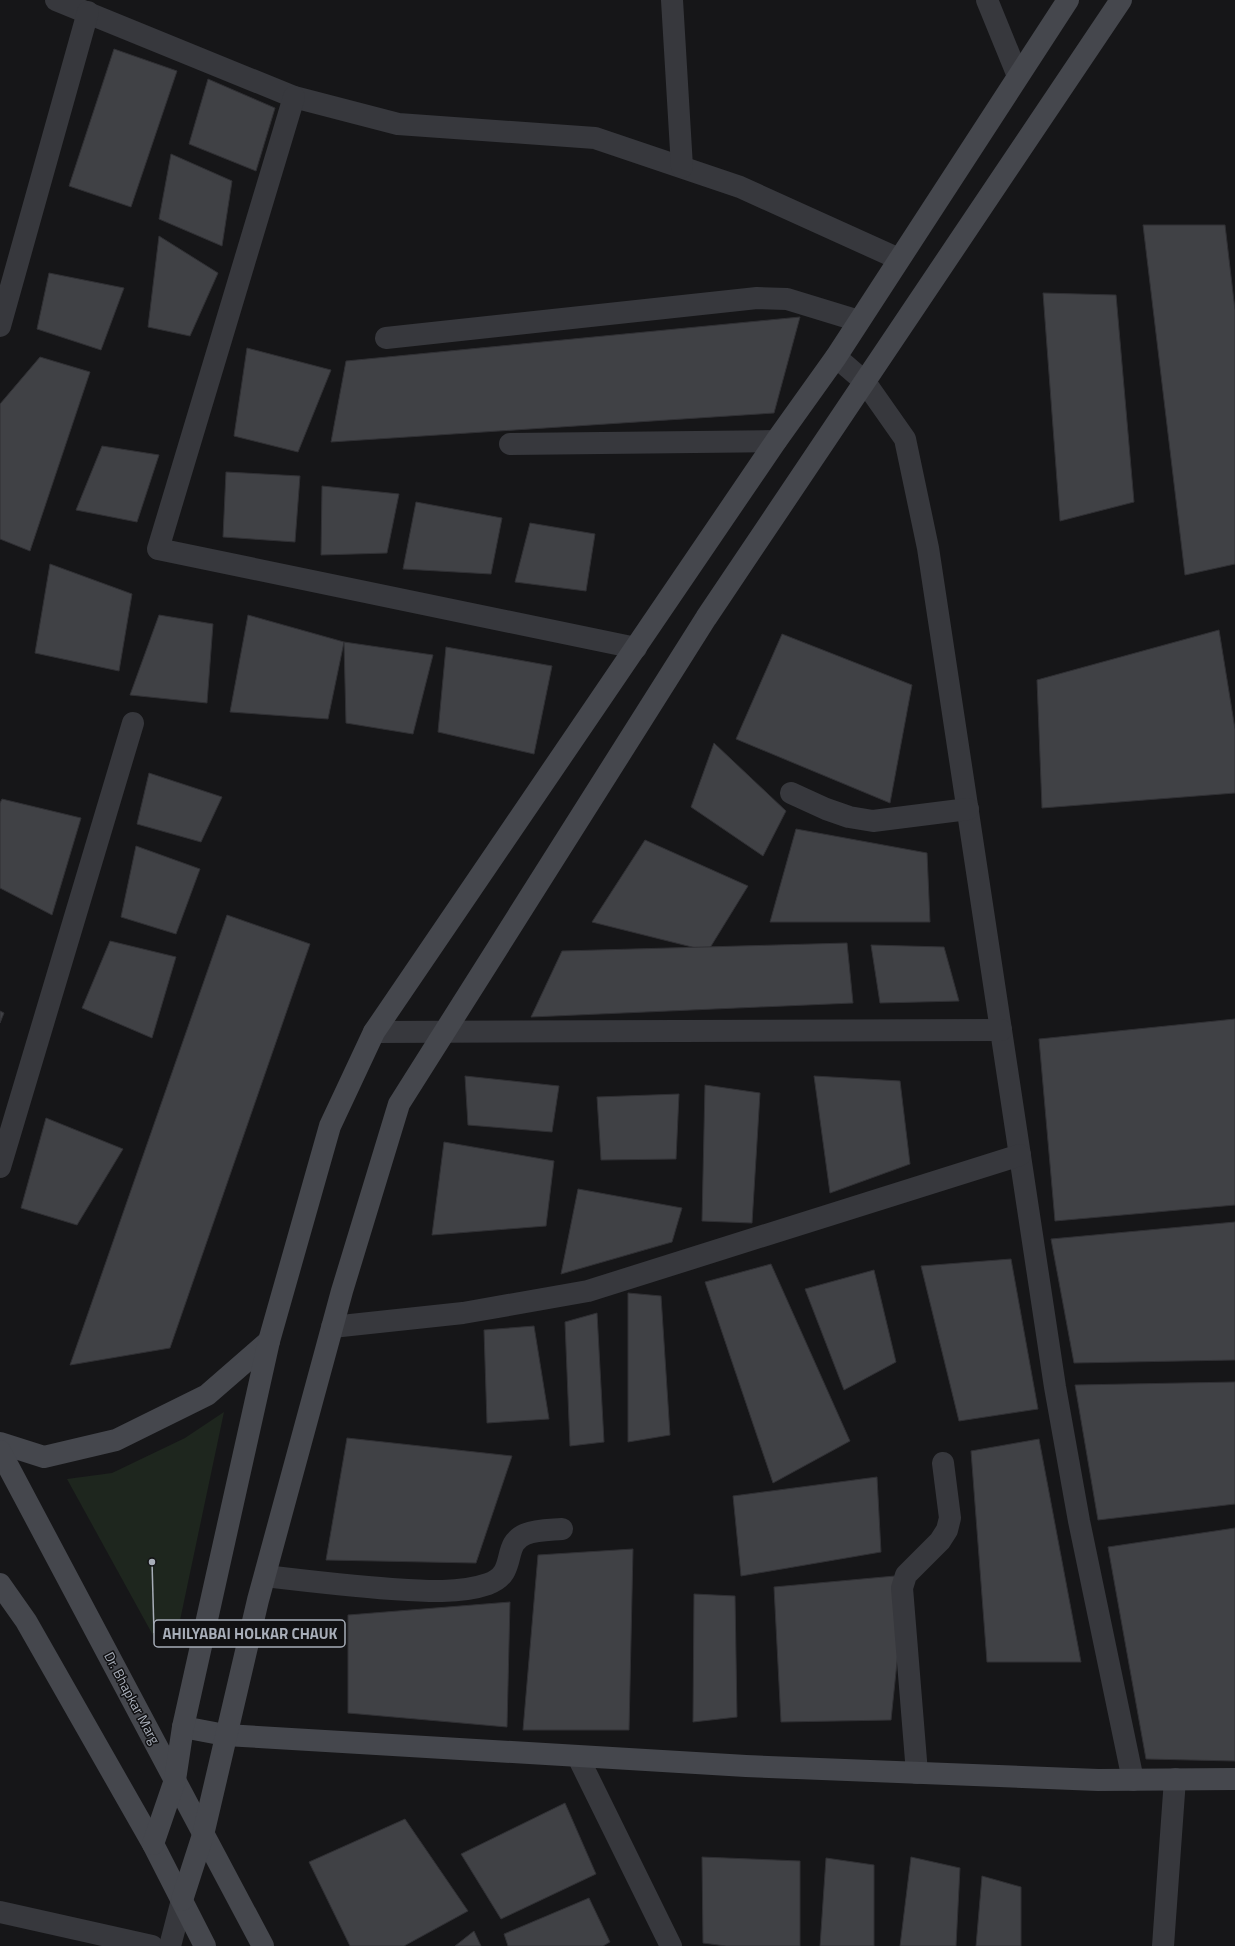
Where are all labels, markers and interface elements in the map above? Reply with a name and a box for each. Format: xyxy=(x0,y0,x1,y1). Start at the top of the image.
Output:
callout: AHILYABAI HOLKAR CHAUK xyxy=(154,1620,345,1647)
text: AHILYABAI HOLKAR CHAUK xyxy=(162,1622,338,1645)
street label: Dr. Bhapkar Marg xyxy=(99,1648,166,1748)

